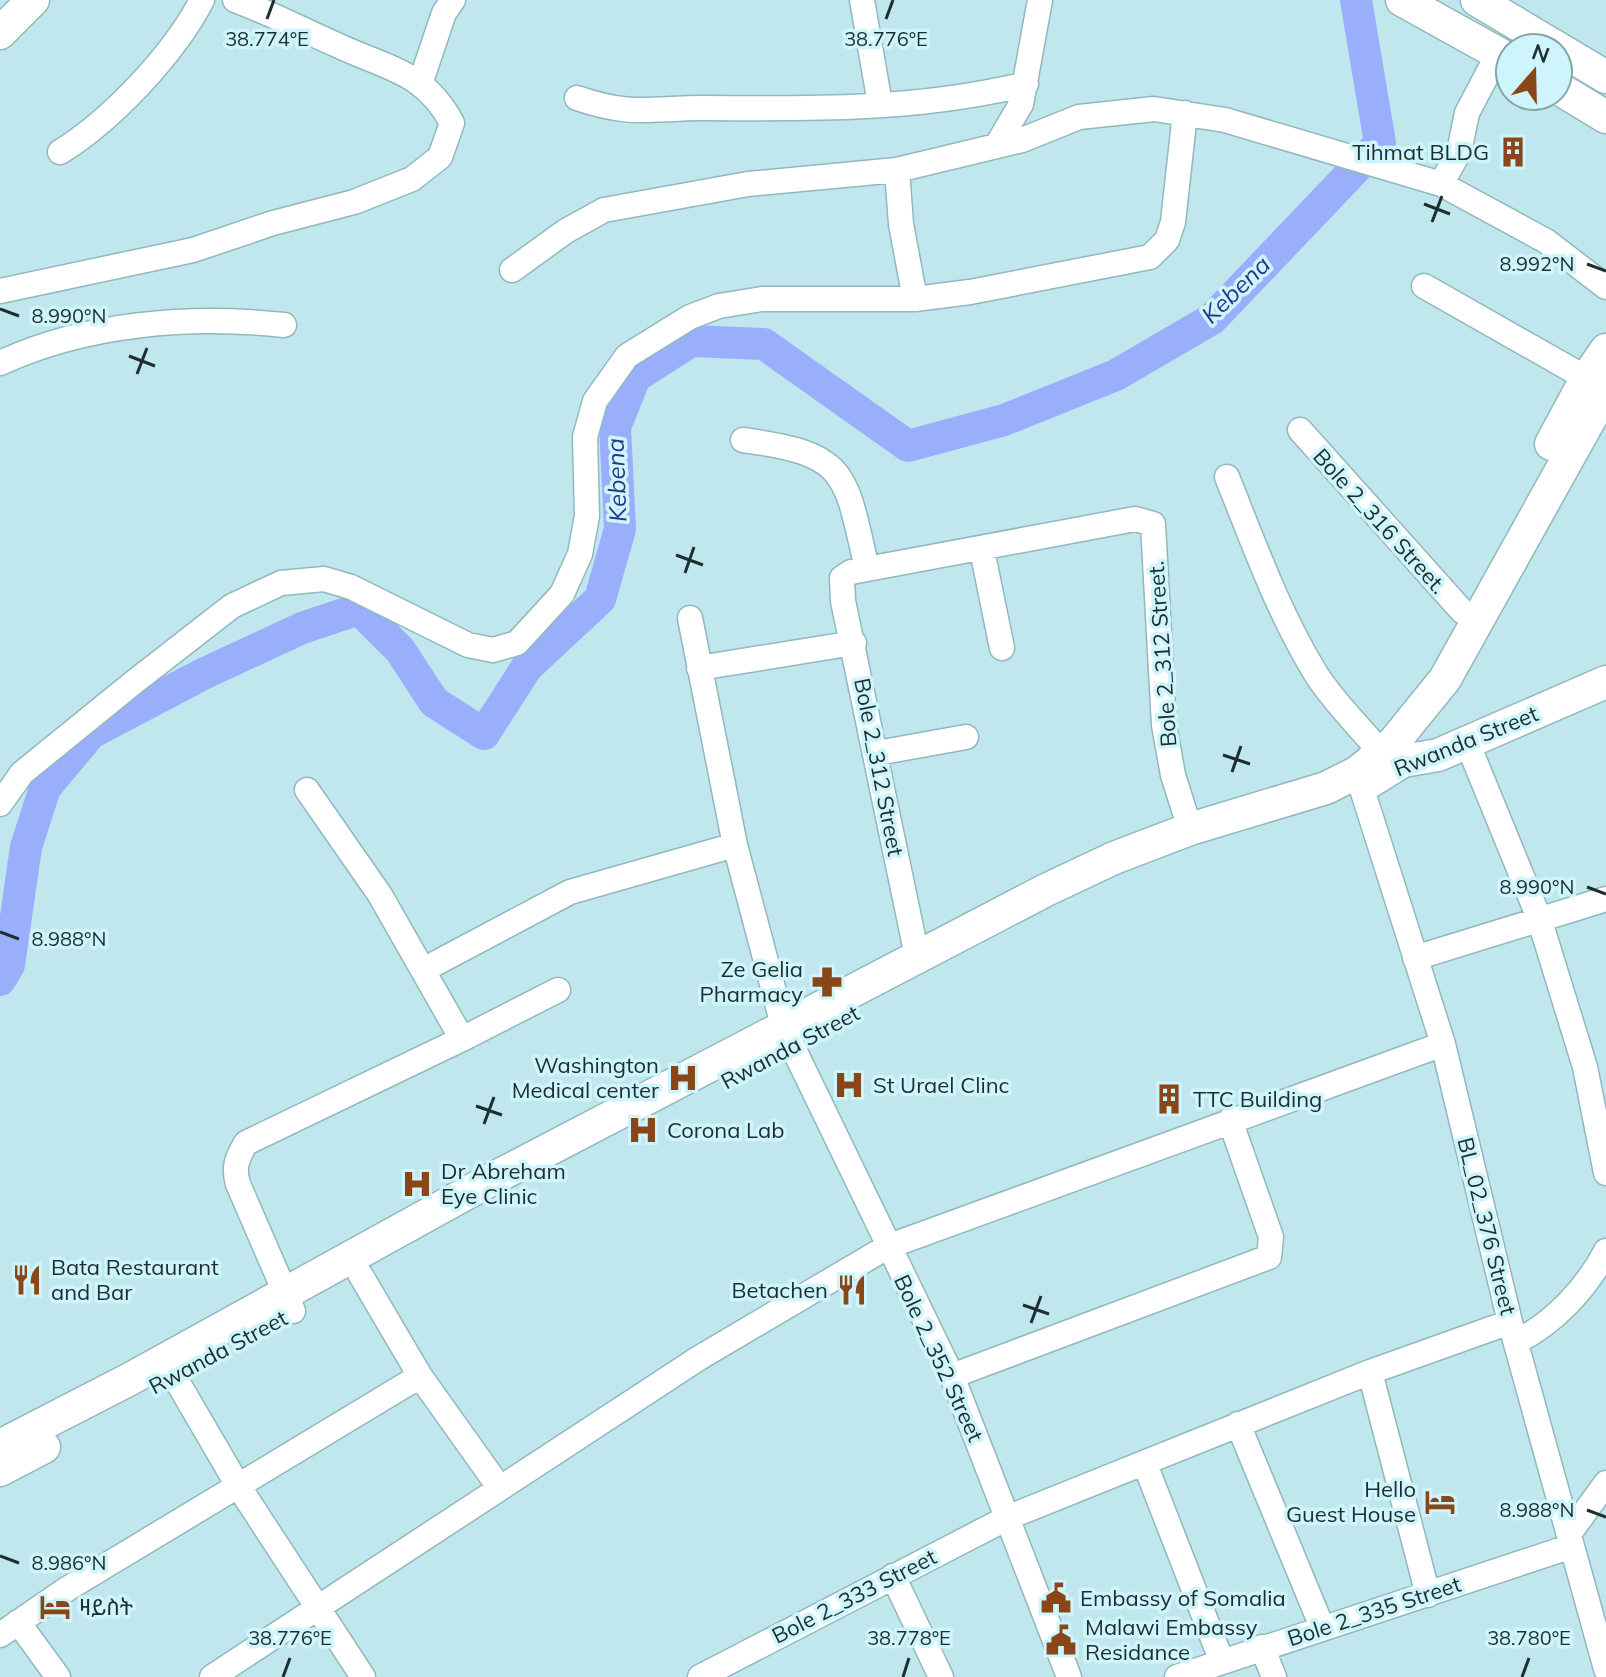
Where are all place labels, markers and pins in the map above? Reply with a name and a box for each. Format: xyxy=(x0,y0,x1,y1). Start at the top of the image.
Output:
building icon: Tihmat BLDG xyxy=(1496,135,1530,169)
place label: Tihmat BLDG xyxy=(1352,138,1489,166)
place label: Ze Gelia Pharmacy xyxy=(699,955,803,1008)
pharmacy icon: Ze Gelia Pharmacy xyxy=(810,965,844,999)
place label: Washington Medical center xyxy=(512,1051,659,1104)
hospital icon: Washington Medical center xyxy=(666,1061,700,1095)
hospital icon: St Urael Clinc xyxy=(832,1068,866,1102)
place label: St Urael Clinc xyxy=(873,1071,1010,1099)
building icon: TTC Building xyxy=(1152,1082,1186,1116)
place label: TTC Building xyxy=(1193,1085,1322,1113)
hospital icon: Corona Lab xyxy=(626,1113,660,1147)
place label: Corona Lab xyxy=(667,1116,784,1144)
place label: Dr Abreham Eye Clinic xyxy=(441,1157,566,1210)
hospital icon: Dr Abreham Eye Clinic xyxy=(400,1167,434,1201)
place label: Bata Restaurant and Bar xyxy=(51,1253,219,1306)
restaurant icon: Bata Restaurant and Bar xyxy=(10,1263,44,1297)
restaurant icon: Betachen xyxy=(835,1273,869,1307)
place label: Betachen xyxy=(732,1276,828,1304)
place label: Hello Guest House xyxy=(1286,1475,1416,1528)
hotel icon: Hello Guest House xyxy=(1423,1485,1457,1519)
public building icon: Embassy of Somalia xyxy=(1039,1581,1073,1615)
place label: Embassy of Somalia xyxy=(1080,1584,1286,1612)
hotel icon: ዛይስት xyxy=(38,1590,72,1624)
place label: ዛይስት xyxy=(79,1593,133,1621)
place label: Malawi Embassy Residance xyxy=(1085,1613,1258,1666)
public building icon: Malawi Embassy Residance xyxy=(1044,1623,1078,1657)

